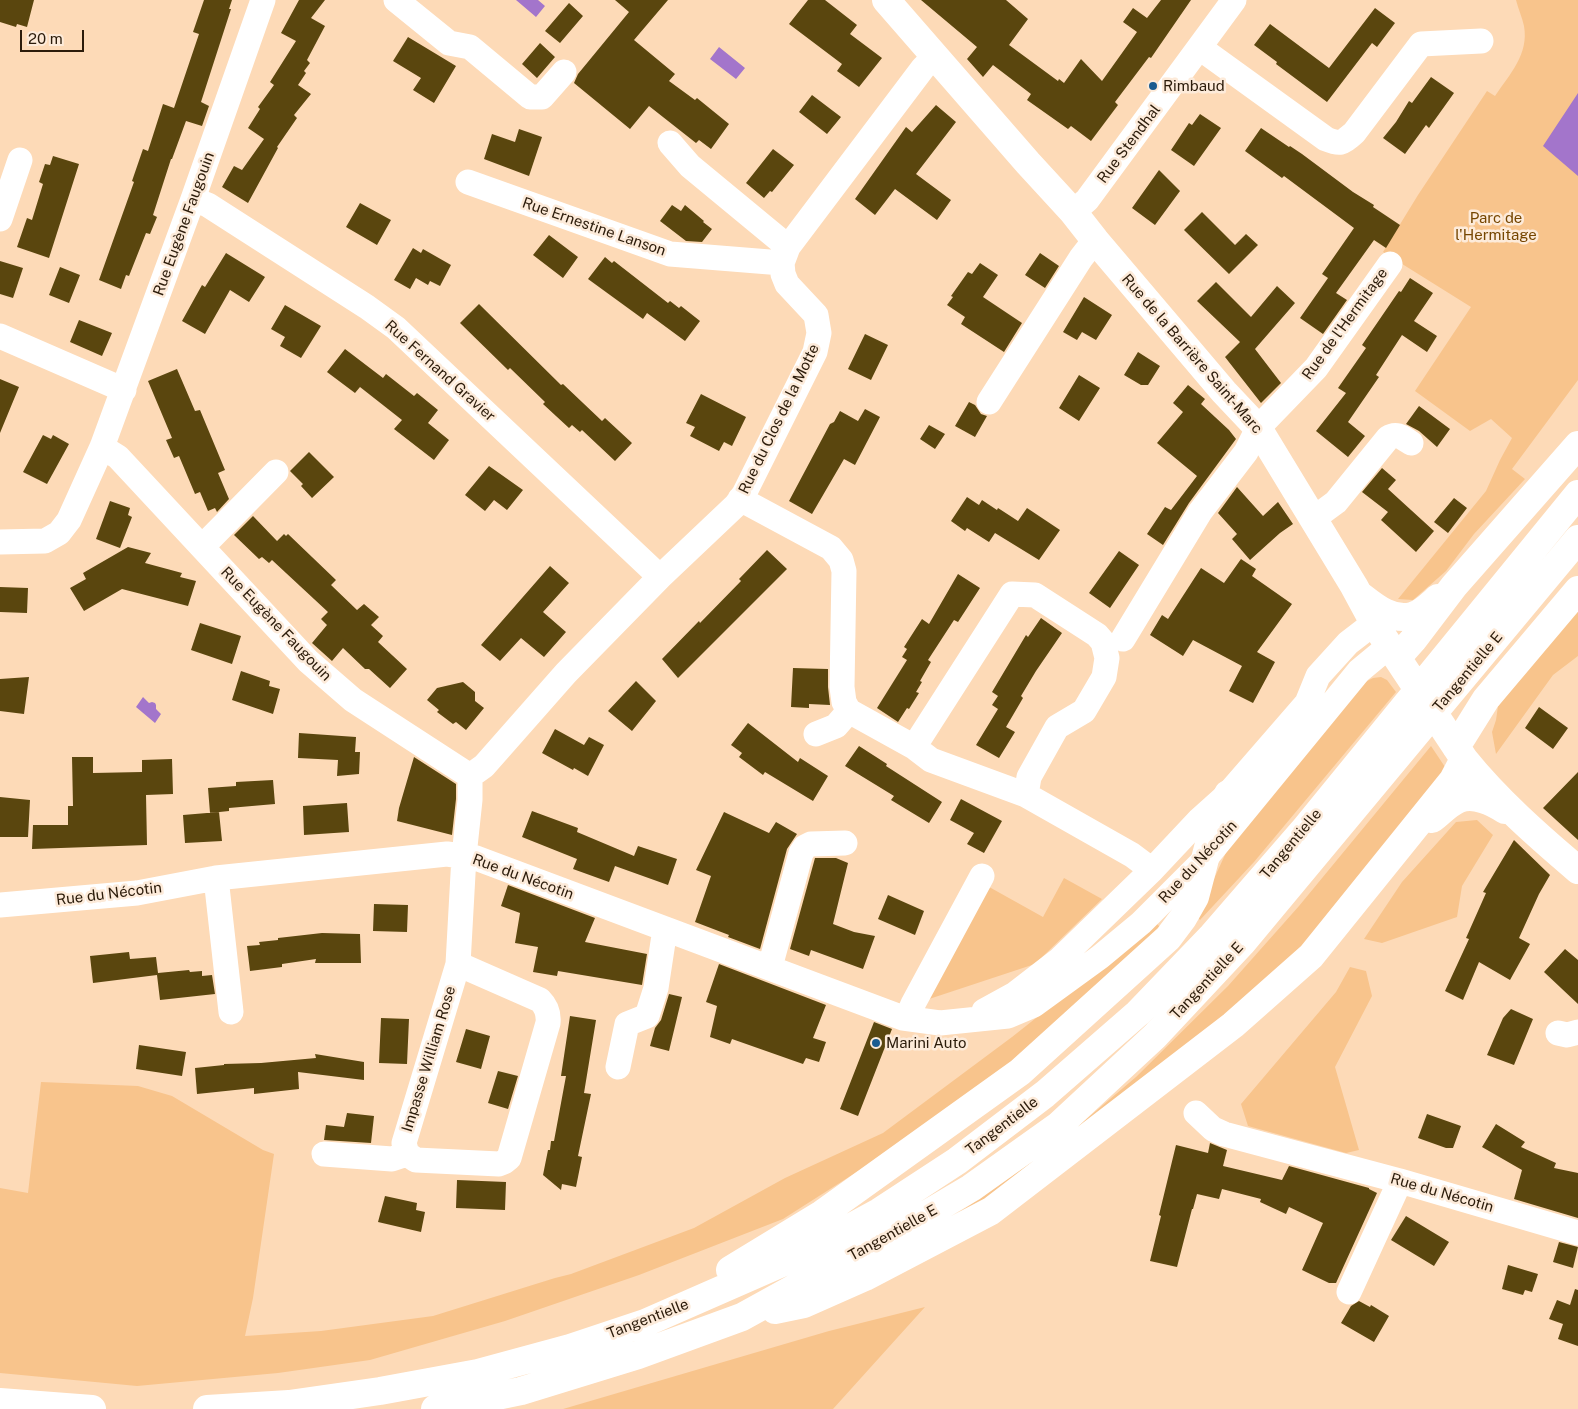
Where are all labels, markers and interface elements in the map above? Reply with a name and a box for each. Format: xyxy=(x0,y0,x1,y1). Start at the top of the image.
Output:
scale bar xyxy=(22,20,86,52)
text: 20 m xyxy=(28,30,63,47)
place label: Rimbaud xyxy=(1163,77,1225,95)
marker: Rimbaud xyxy=(1147,80,1159,92)
street label: Rue Stendhal xyxy=(1094,101,1164,187)
street label: Rue Eugène Faugouin xyxy=(150,150,218,298)
street label: Rue Ernestine Lanson xyxy=(520,194,668,260)
park label: Parc de l'Hermitage xyxy=(1455,209,1537,244)
street label: Rue de l'Hermitage xyxy=(1298,265,1392,383)
street label: Rue de la Barrière Saint-Marc xyxy=(1118,271,1266,437)
street label: Rue Fernand Gravier xyxy=(381,317,499,425)
street label: Rue du Clos de la Motte xyxy=(735,341,823,497)
street label: Rue Eugène Faugouin xyxy=(217,563,335,685)
street label: Tangentielle E xyxy=(1429,628,1507,716)
street label: Tangentielle xyxy=(1256,805,1326,883)
street label: Rue du Nécotin xyxy=(1155,817,1241,907)
street label: Rue du Nécotin xyxy=(470,850,576,904)
street label: Rue du Nécotin xyxy=(55,879,163,909)
street label: Tangentielle E xyxy=(1167,939,1247,1023)
street label: Impasse William Rose xyxy=(398,984,460,1134)
place label: Marini Auto xyxy=(886,1034,967,1052)
marker: Marini Auto xyxy=(870,1037,882,1049)
street label: Tangentielle xyxy=(962,1093,1042,1159)
street label: Rue du Nécotin xyxy=(1388,1170,1496,1216)
street label: Tangentielle E xyxy=(845,1201,941,1265)
street label: Tangentielle xyxy=(605,1295,691,1343)

